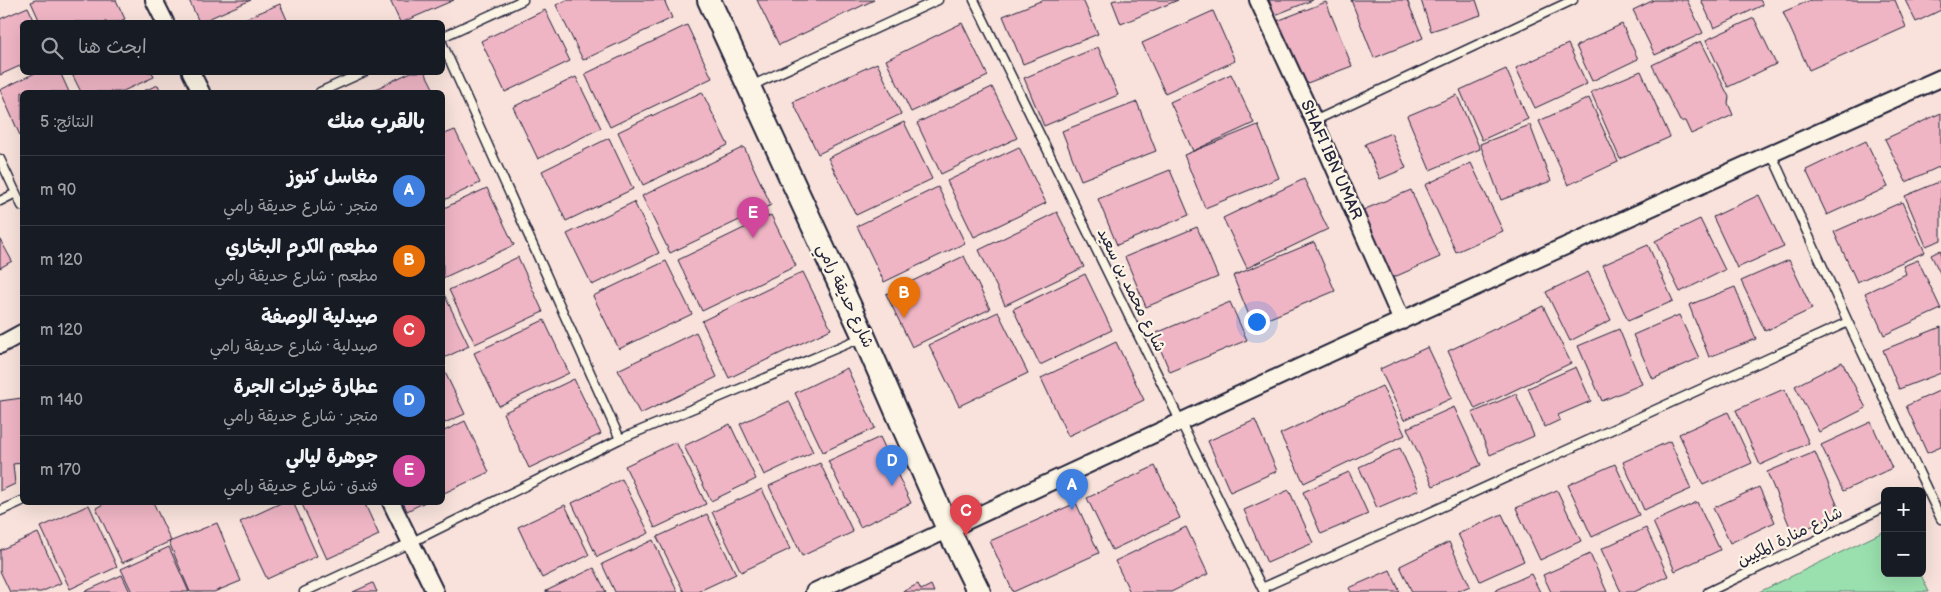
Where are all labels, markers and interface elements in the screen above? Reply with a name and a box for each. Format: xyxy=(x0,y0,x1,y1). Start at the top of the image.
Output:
search box xyxy=(20,20,445,75)
icon: search xyxy=(38,34,66,62)
text: ابحث هنا xyxy=(78,36,147,59)
street label: SHAFI IBN UMAR xyxy=(1296,97,1366,223)
text: بالقرب منك xyxy=(327,109,425,134)
text: النتائج: 5 xyxy=(40,113,94,132)
text: مغاسل كنوز xyxy=(287,166,378,189)
text: 90 m xyxy=(40,181,76,200)
text: A xyxy=(404,181,414,200)
text: متجر · شارع حديقة رامي xyxy=(223,197,378,216)
pin: E xyxy=(737,197,769,238)
street label: شارع محمد بن سعيد xyxy=(1092,225,1169,355)
text: مطعم الكرم البخاري xyxy=(226,236,378,259)
street label: شارع حديقة رامي xyxy=(809,241,877,353)
text: 120 m xyxy=(40,251,83,270)
text: B xyxy=(403,251,415,270)
text: مطعم · شارع حديقة رامي xyxy=(214,267,378,286)
pin: B xyxy=(888,277,920,318)
text: صيدلية الوصفة xyxy=(261,306,378,329)
your location xyxy=(1244,309,1270,335)
text: 120 m xyxy=(40,321,83,340)
text: C xyxy=(403,321,415,340)
text: صيدلية · شارع حديقة رامي xyxy=(210,337,378,356)
text: عطارة خيرات الجرة xyxy=(233,376,378,399)
text: 140 m xyxy=(40,391,83,410)
text: D xyxy=(403,391,415,410)
text: متجر · شارع حديقة رامي xyxy=(223,407,378,426)
pin: D xyxy=(876,445,908,486)
text: جوهرة ليالي xyxy=(286,446,378,469)
text: 170 m xyxy=(40,461,81,480)
text: E xyxy=(404,461,414,480)
pin: A xyxy=(1056,469,1088,510)
text: فندق · شارع حديقة رامي xyxy=(223,477,378,496)
map controls xyxy=(1881,487,1926,577)
button: + xyxy=(1881,487,1926,532)
pin: C xyxy=(950,495,982,536)
street label: شارع منارة المكيين xyxy=(1734,503,1846,572)
button: − xyxy=(1881,532,1926,577)

